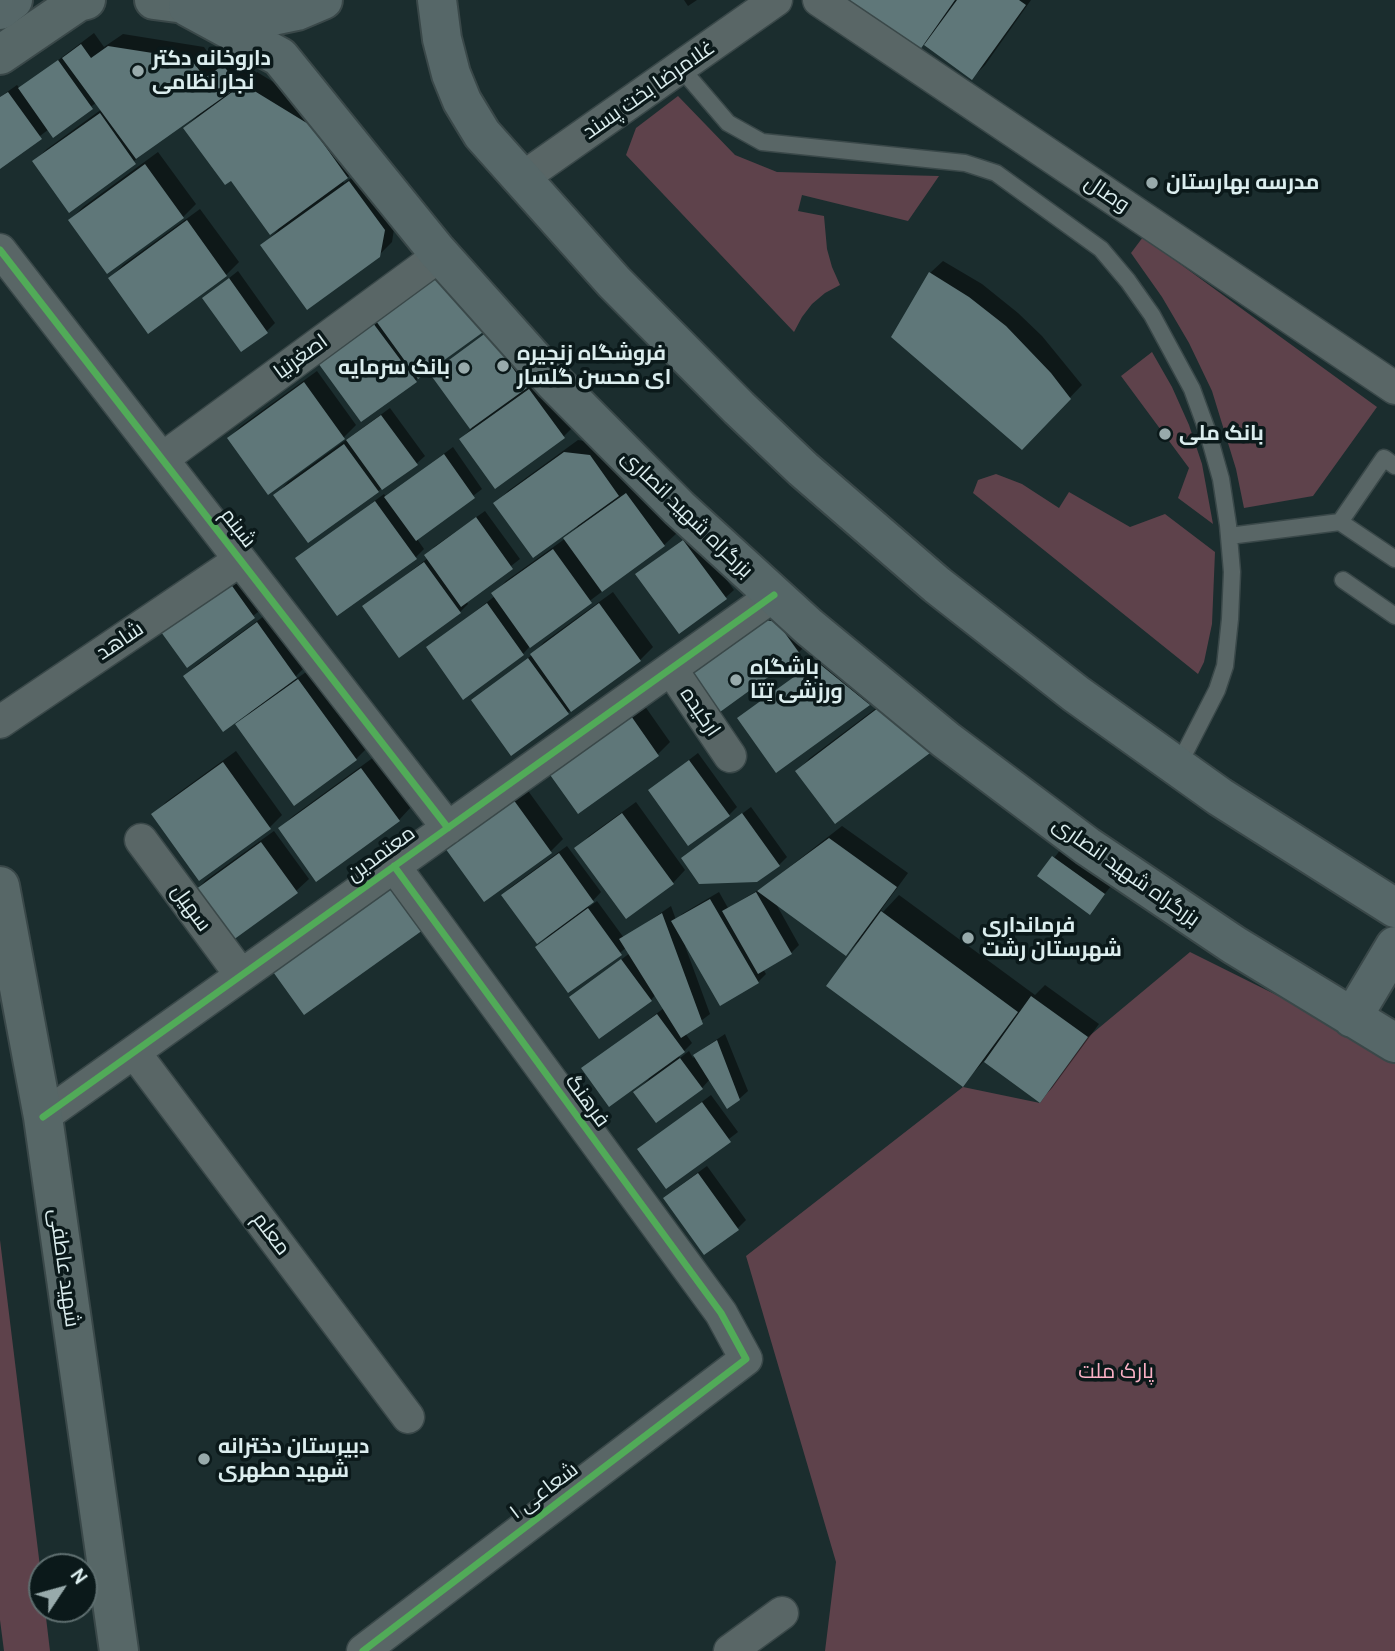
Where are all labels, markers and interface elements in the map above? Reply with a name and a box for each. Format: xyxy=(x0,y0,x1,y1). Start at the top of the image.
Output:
street label: غلامرضا بخت پسند xyxy=(578,35,720,145)
place label: داروخانه دکتر نجار نظامی xyxy=(152,46,271,96)
marker: داروخانه دکتر نجار نظامی xyxy=(130,63,146,79)
street label: وصال xyxy=(1080,170,1134,218)
place label: مدرسه بهارستان xyxy=(1166,170,1319,196)
marker: مدرسه بهارستان xyxy=(1144,175,1160,191)
street label: اصغرنیا xyxy=(269,329,333,385)
place label: فروشگاه زنجیره ای محسن گلسار xyxy=(517,341,671,391)
place label: بانک سرمایه xyxy=(338,355,450,381)
marker: فروشگاه زنجیره ای محسن گلسار xyxy=(495,358,511,374)
marker: بانک سرمایه xyxy=(456,360,472,376)
place label: بانک ملی xyxy=(1179,421,1264,447)
marker: بانک ملی xyxy=(1157,426,1173,442)
street label: بزرگراه شهید انصاری xyxy=(616,445,758,583)
street label: شبنم xyxy=(215,503,261,553)
street label: شاهد xyxy=(92,616,148,666)
place label: باشگاه ورزشی تِتا xyxy=(750,655,843,705)
marker: باشگاه ورزشی تِتا xyxy=(728,672,744,688)
street label: ارکیده xyxy=(674,683,726,741)
street label: بزرگراه شهید انصاری xyxy=(1048,812,1204,932)
street label: معتمدین xyxy=(342,821,420,887)
street label: سهیل xyxy=(166,880,216,936)
place label: فرمانداری شهرستان رشت xyxy=(982,913,1122,963)
marker: فرمانداری شهرستان رشت xyxy=(960,930,976,946)
street label: فرهنگ xyxy=(559,1070,615,1132)
street label: شهید عاطفی xyxy=(43,1207,85,1329)
street label: معلم xyxy=(247,1208,295,1260)
park label: پارک ملت xyxy=(1078,1359,1154,1385)
place label: دبیرستان دخترانه شهید مطهری xyxy=(218,1434,370,1484)
marker: دبیرستان دخترانه شهید مطهری xyxy=(196,1451,212,1467)
street label: شعاعی ۱ xyxy=(505,1457,583,1525)
north arrow xyxy=(28,1553,98,1623)
text: N xyxy=(66,1564,92,1589)

